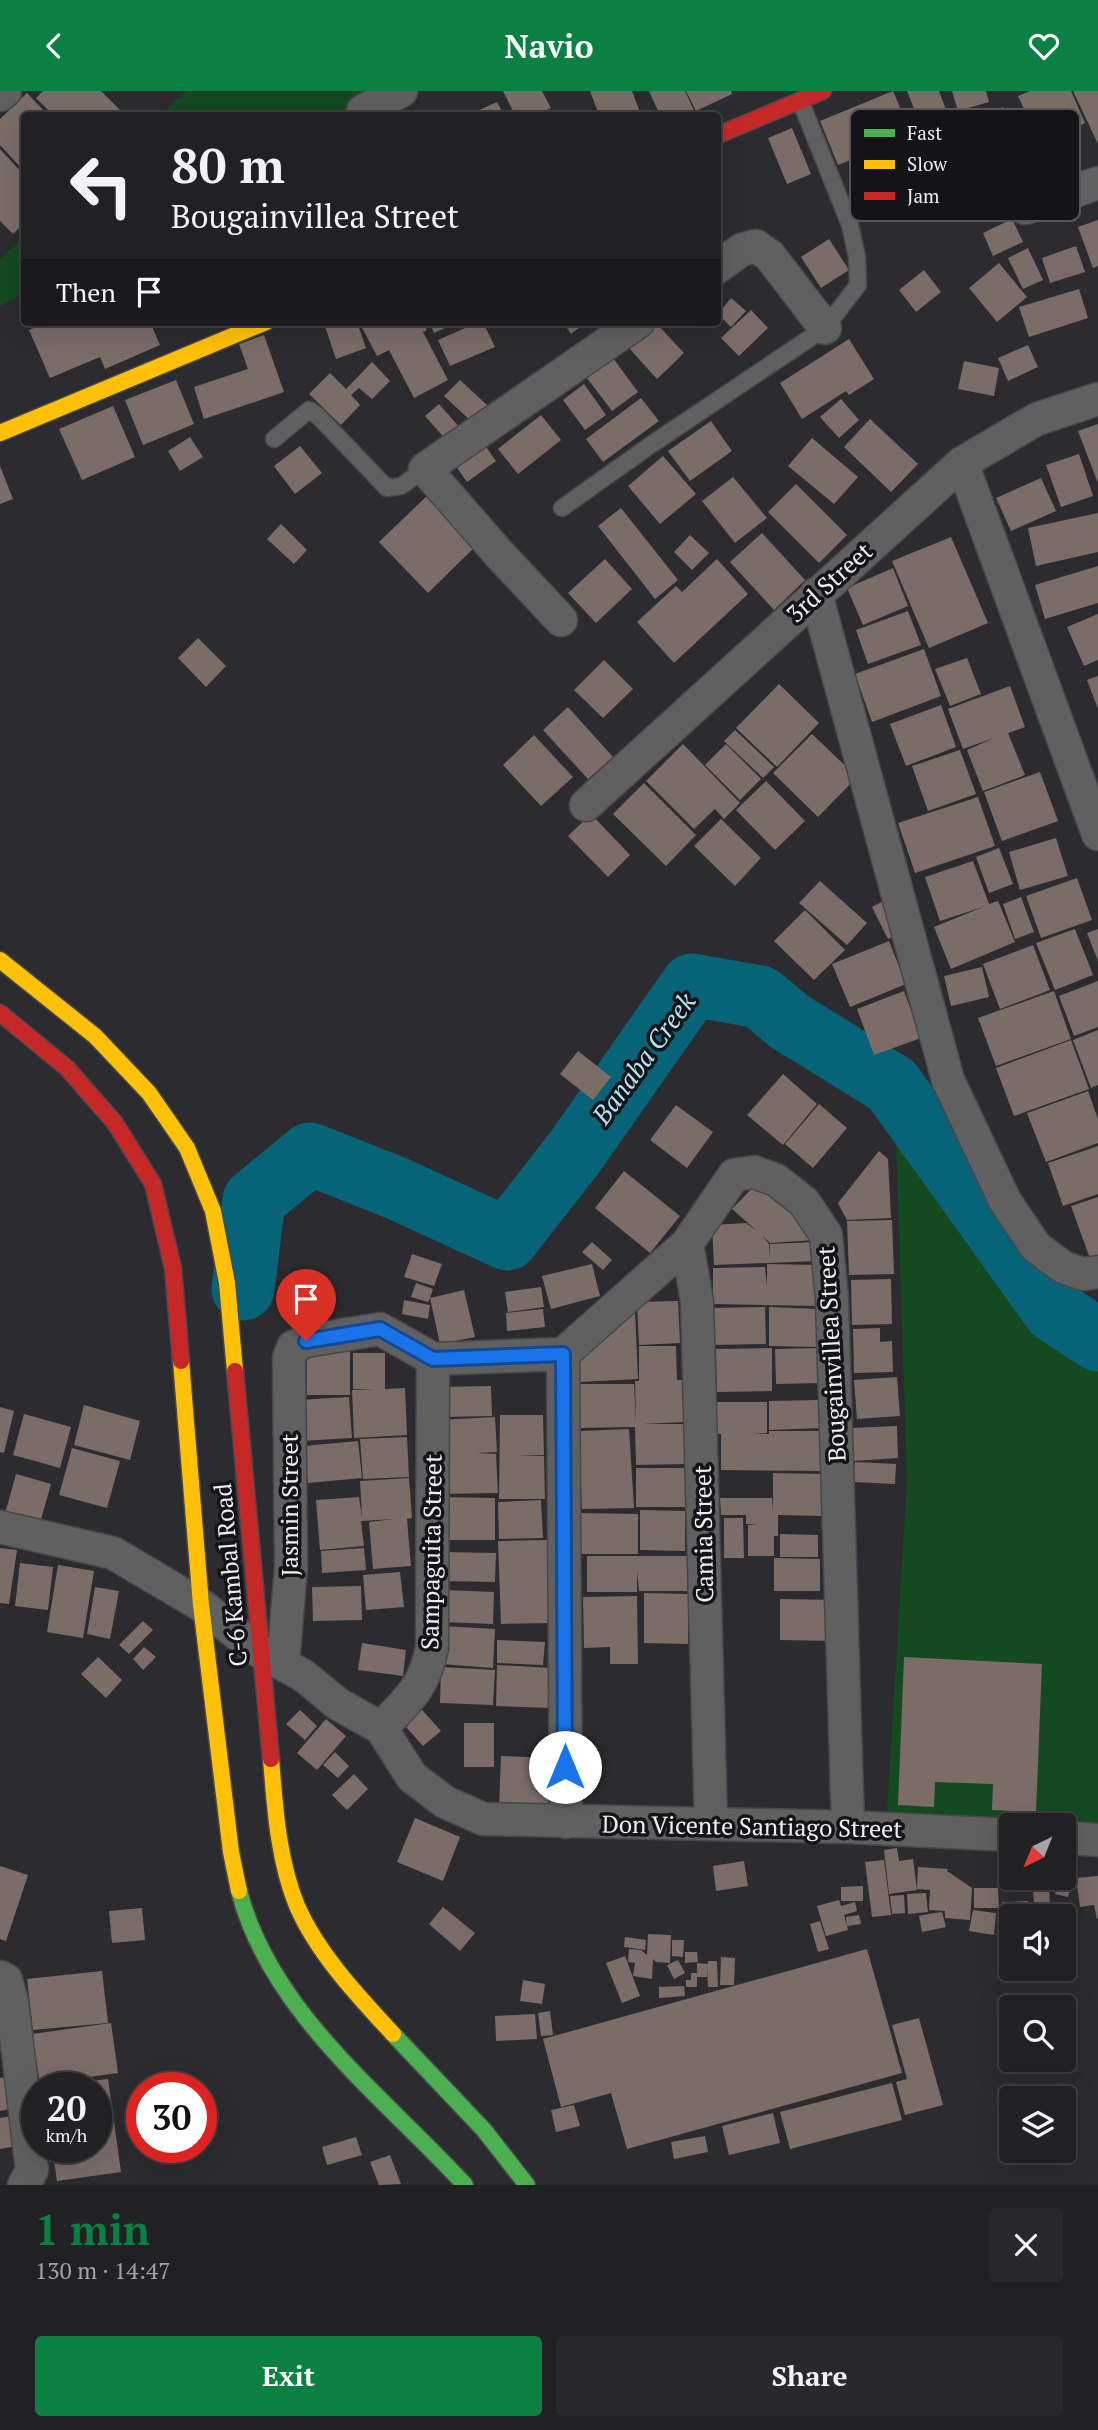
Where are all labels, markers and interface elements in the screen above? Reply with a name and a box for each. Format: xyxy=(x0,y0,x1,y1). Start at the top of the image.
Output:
text: Navio xyxy=(505,25,593,67)
icon: back xyxy=(35,27,73,65)
icon: heart xyxy=(1025,27,1063,65)
legend xyxy=(850,109,1080,221)
text: Fast xyxy=(907,120,942,145)
text: 80 m xyxy=(171,132,285,197)
icon: left xyxy=(56,140,147,231)
text: Slow xyxy=(907,151,948,176)
text: Jam xyxy=(907,183,940,208)
text: Bougainvillea Street xyxy=(171,195,459,237)
icon: arrive xyxy=(130,273,168,311)
text: Then xyxy=(56,275,116,309)
street label: 3rd Street xyxy=(779,535,879,629)
water label: Banaba Creek xyxy=(583,985,702,1131)
street label: Bougainvillea Street xyxy=(809,1245,853,1463)
pin xyxy=(276,1269,336,1341)
icon: arrive xyxy=(287,1280,325,1318)
street label: Jasmin Street xyxy=(273,1434,305,1576)
street label: Sampaguita Street xyxy=(413,1454,449,1650)
street label: Camia Street xyxy=(686,1465,720,1603)
street label: C-6 Kambal Road xyxy=(206,1482,254,1668)
position arrow xyxy=(528,1730,602,1804)
street label: Don Vicente Santiago Street xyxy=(602,1807,903,1845)
north arrow xyxy=(999,1813,1076,1890)
map controls xyxy=(999,1813,1076,2163)
button: sound xyxy=(999,1904,1076,1981)
button: search xyxy=(999,1995,1076,2072)
speed limit sign: 30 xyxy=(126,2072,217,2163)
text: 20 xyxy=(47,2085,86,2131)
button: layers xyxy=(999,2086,1076,2163)
text: km/h xyxy=(46,2123,87,2147)
text: 1 min xyxy=(35,2201,150,2257)
button: close xyxy=(989,2208,1063,2282)
text: 130 m · 14:47 xyxy=(35,2255,170,2286)
button: Exit xyxy=(35,2336,542,2416)
button: Share xyxy=(556,2336,1063,2416)

